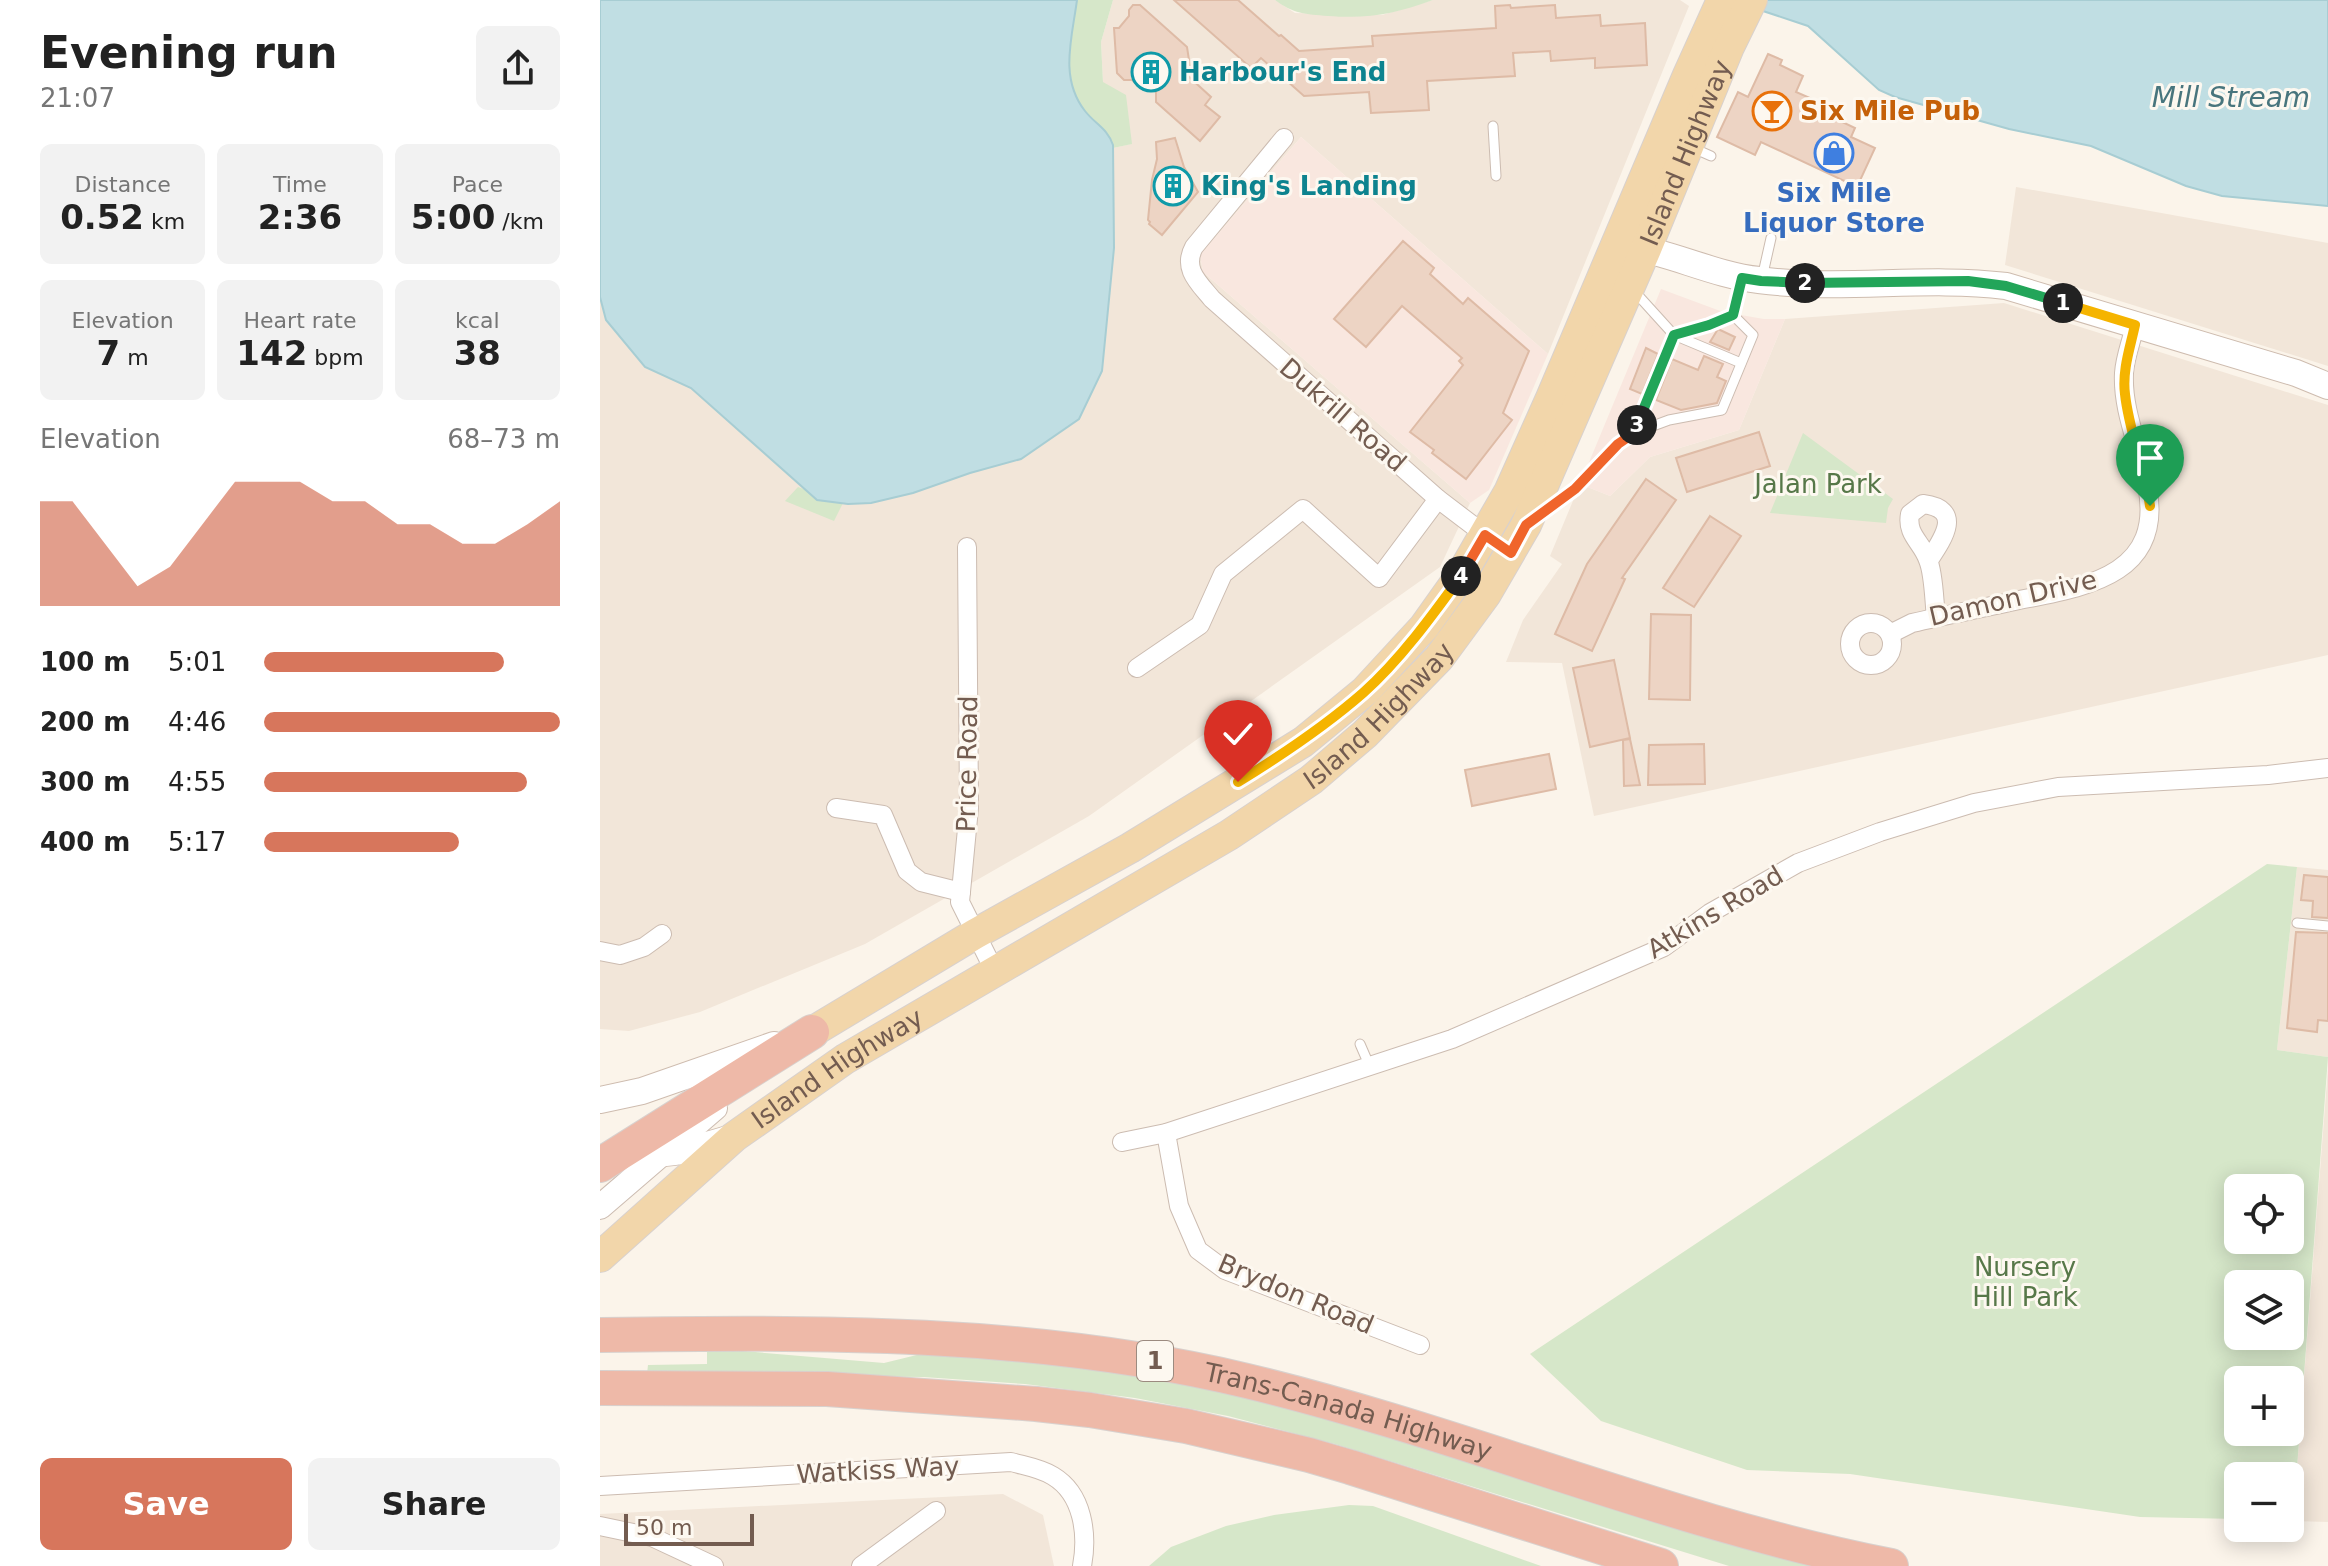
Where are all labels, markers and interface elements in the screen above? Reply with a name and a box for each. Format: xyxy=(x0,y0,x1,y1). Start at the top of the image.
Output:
button: share xyxy=(476,26,560,110)
text: Evening run xyxy=(40,27,337,78)
building icon: Harbour's End xyxy=(1130,51,1172,93)
street label: Island Highway xyxy=(1634,55,1737,250)
place label: Harbour's End xyxy=(1179,57,1386,87)
water label: Mill Stream xyxy=(2152,81,2310,114)
text: 21:07 xyxy=(40,83,115,113)
bar icon: Six Mile Pub xyxy=(1751,90,1793,132)
place label: Six Mile Pub xyxy=(1800,96,1980,126)
shop icon: Six Mile Liquor Store xyxy=(1813,132,1855,174)
building icon: King's Landing xyxy=(1152,165,1194,207)
place label: King's Landing xyxy=(1201,171,1417,201)
text: Distance xyxy=(75,172,171,197)
text: Time xyxy=(273,172,327,197)
text: Pace xyxy=(452,172,503,197)
place label: Six Mile Liquor Store xyxy=(1743,178,1925,238)
text: 0.52 xyxy=(60,197,144,237)
text: 2:36 xyxy=(258,197,342,237)
text: 5:00 xyxy=(411,197,495,237)
text: km xyxy=(144,209,185,234)
text: /km xyxy=(495,209,544,234)
pin: 2 xyxy=(1785,263,1825,303)
text: 2 xyxy=(1797,270,1813,295)
pin: 1 xyxy=(2043,283,2083,323)
text: 1 xyxy=(2055,290,2071,315)
text: Elevation xyxy=(72,308,174,333)
text: Heart rate xyxy=(244,308,356,333)
text: kcal xyxy=(455,308,500,333)
text: 7 xyxy=(97,333,120,373)
text: 142 xyxy=(236,333,307,373)
text: 38 xyxy=(454,333,501,373)
text: m xyxy=(120,345,149,370)
text: bpm xyxy=(307,345,364,370)
street label: Dukrill Road xyxy=(1274,352,1412,478)
pin: 3 xyxy=(1617,405,1657,445)
text: 3 xyxy=(1629,412,1645,437)
text: Elevation xyxy=(40,424,161,454)
text: 68–73 m xyxy=(447,424,560,454)
pin xyxy=(2116,424,2184,506)
icon: arrive xyxy=(2128,436,2172,480)
park label: Jalan Park xyxy=(1752,469,1882,499)
pin: 4 xyxy=(1441,556,1481,596)
text: 4 xyxy=(1453,563,1469,588)
street label: Damon Drive xyxy=(1926,564,2100,632)
street label: Island Highway xyxy=(1298,637,1460,796)
text: 100 m xyxy=(40,647,130,677)
text: 5:01 xyxy=(168,647,226,677)
street label: Price Road xyxy=(951,695,983,833)
pin xyxy=(1204,700,1272,782)
text: 200 m xyxy=(40,707,130,737)
text: 4:46 xyxy=(168,707,226,737)
icon: check xyxy=(1216,712,1260,756)
text: 300 m xyxy=(40,767,130,797)
text: 4:55 xyxy=(168,767,226,797)
text: 400 m xyxy=(40,827,130,857)
text: 5:17 xyxy=(168,827,226,857)
street label: Atkins Road xyxy=(1642,860,1788,964)
street label: Island Highway xyxy=(746,1002,928,1135)
map controls xyxy=(2224,1174,2304,1542)
button: locate xyxy=(2224,1174,2304,1254)
street label: Brydon Road xyxy=(1214,1248,1378,1340)
park label: Nursery Hill Park xyxy=(1972,1252,2078,1312)
button: layers xyxy=(2224,1270,2304,1350)
road number: 1 xyxy=(1137,1341,1173,1381)
street label: Trans-Canada Highway xyxy=(1201,1357,1496,1466)
button: + xyxy=(2224,1366,2304,1446)
street label: Watkiss Way xyxy=(796,1451,960,1489)
button: Save xyxy=(40,1458,292,1550)
button: Share xyxy=(308,1458,560,1550)
button: − xyxy=(2224,1462,2304,1542)
scale bar xyxy=(624,1510,754,1546)
text: 50 m xyxy=(636,1515,692,1540)

